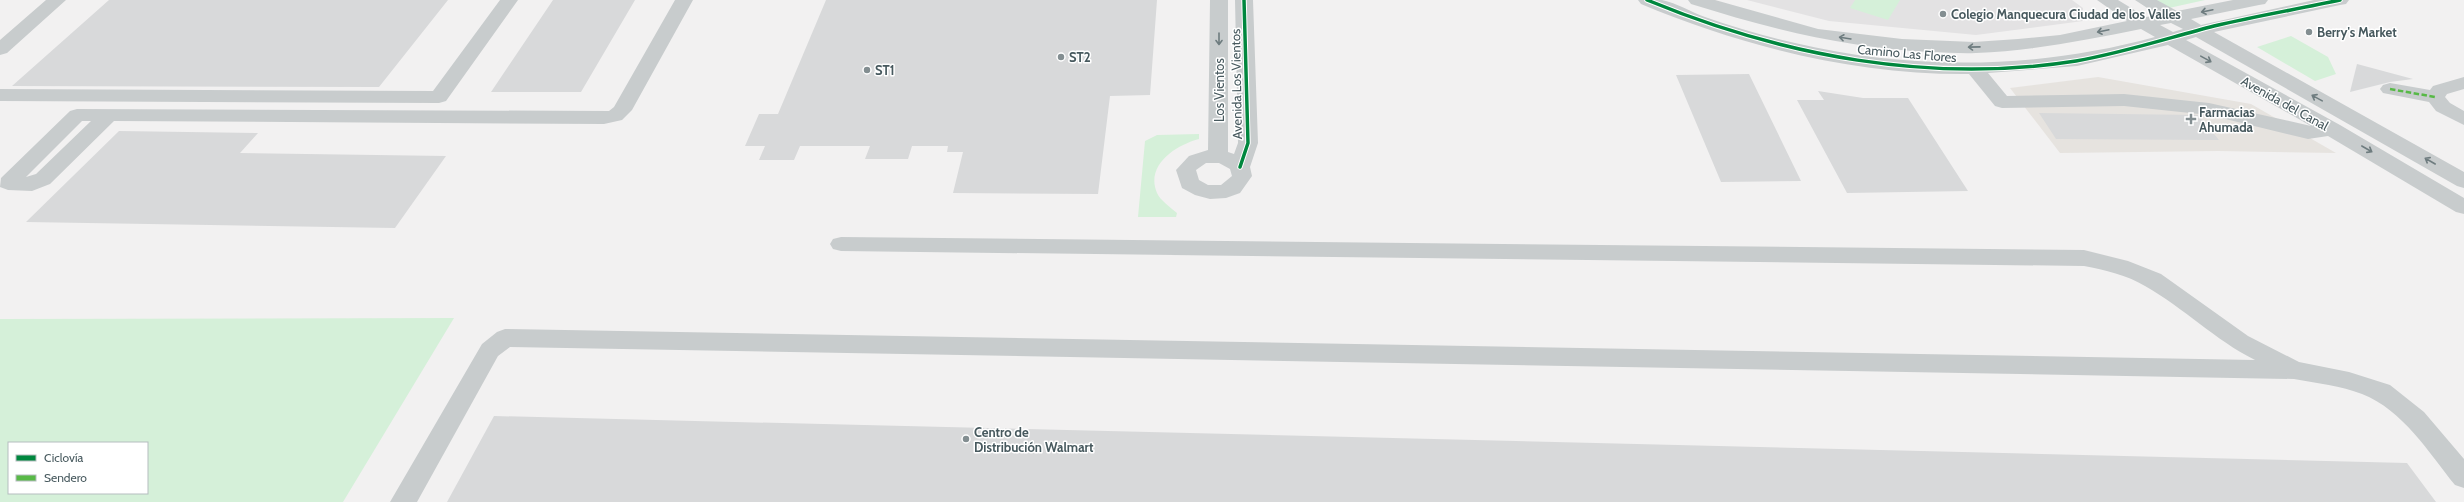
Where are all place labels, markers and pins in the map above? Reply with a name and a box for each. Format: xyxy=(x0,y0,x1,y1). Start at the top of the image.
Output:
place label: Colegio Manquecura Ciudad de los Valles xyxy=(1951,6,2181,22)
marker: Colegio Manquecura Ciudad de los Valles xyxy=(1938,9,1948,19)
place label: Berry's Market xyxy=(2317,24,2397,40)
marker: Berry's Market xyxy=(2304,27,2314,37)
place label: ST2 xyxy=(1069,49,1091,65)
marker: ST2 xyxy=(1056,52,1066,62)
place label: ST1 xyxy=(875,62,895,78)
marker: ST1 xyxy=(862,65,872,75)
place label: Farmacias Ahumada xyxy=(2199,104,2255,135)
marker: Farmacias Ahumada xyxy=(2186,114,2196,124)
place label: Centro de Distribución Walmart xyxy=(974,424,1094,455)
marker: Centro de Distribución Walmart xyxy=(961,434,971,444)

